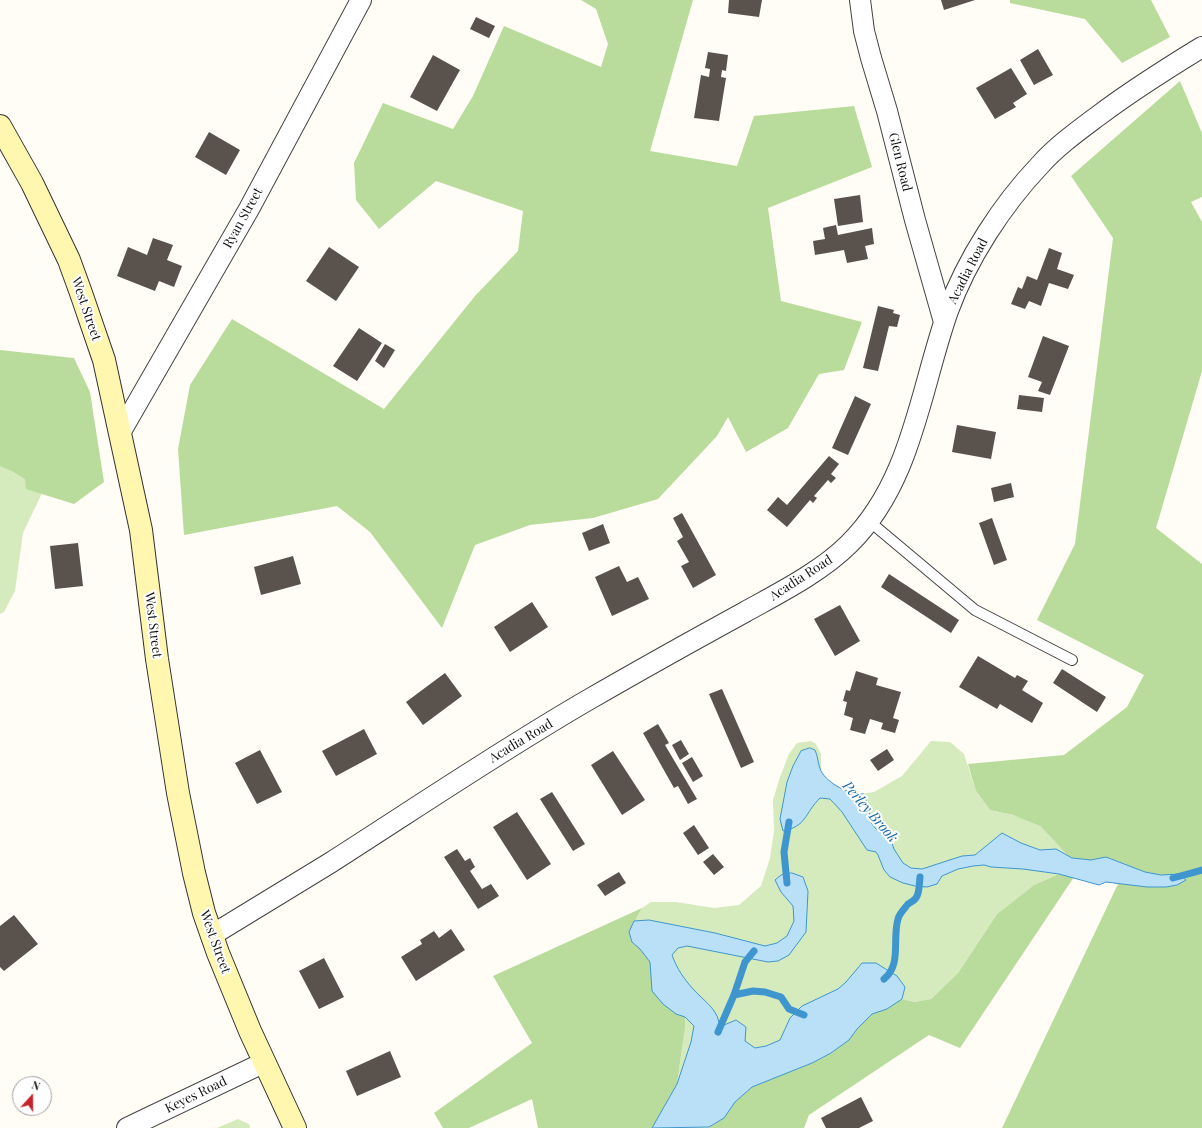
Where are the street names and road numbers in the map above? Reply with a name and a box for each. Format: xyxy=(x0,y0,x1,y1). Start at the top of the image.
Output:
street label: Glen Road xyxy=(885,131,915,193)
street label: Ryan Street xyxy=(220,185,266,251)
street label: Acadia Road xyxy=(945,236,991,306)
street label: West Street xyxy=(68,275,104,343)
street label: Acadia Road xyxy=(767,552,835,604)
street label: West Street xyxy=(141,591,165,659)
street label: Acadia Road xyxy=(486,716,556,766)
street label: West Street xyxy=(196,908,234,976)
street label: Keyes Road xyxy=(163,1073,229,1117)

